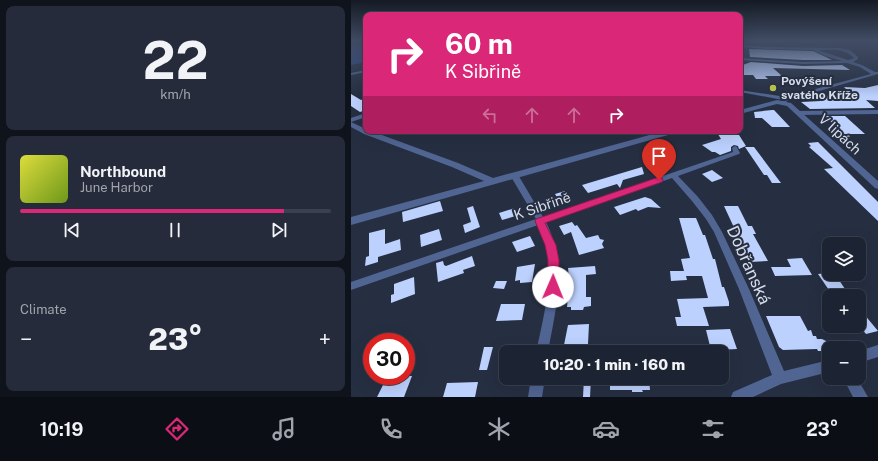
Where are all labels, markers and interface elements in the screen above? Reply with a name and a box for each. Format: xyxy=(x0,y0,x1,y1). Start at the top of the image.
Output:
text: 60 m xyxy=(445,27,513,60)
icon: right xyxy=(379,28,431,80)
text: 22 xyxy=(142,30,209,91)
text: K Sibřině xyxy=(445,61,521,82)
place label: Povýšení svatého Kříže xyxy=(781,74,858,102)
marker: Povýšení svatého Kříže xyxy=(768,83,778,93)
text: km/h xyxy=(160,87,191,102)
icon: left xyxy=(479,104,501,126)
icon: ahead xyxy=(521,104,543,126)
icon: ahead xyxy=(563,104,585,126)
icon: right xyxy=(605,104,627,126)
street label: V lipách xyxy=(815,110,865,158)
pin xyxy=(642,139,676,180)
icon: arrive xyxy=(648,145,670,167)
text: Northbound xyxy=(80,163,166,180)
text: June Harbor xyxy=(80,180,153,195)
street label: K Sibřině xyxy=(511,189,573,223)
icon: previous xyxy=(61,219,83,241)
icon: pause xyxy=(164,219,186,241)
icon: next xyxy=(268,219,290,241)
street label: Dobřanská xyxy=(723,222,775,308)
map controls xyxy=(822,237,866,385)
button: layers xyxy=(822,237,866,281)
position arrow xyxy=(532,266,574,308)
button: + xyxy=(822,289,866,333)
text: Climate xyxy=(20,302,67,317)
text: 23° xyxy=(148,321,203,357)
text: − xyxy=(20,326,32,352)
text: + xyxy=(319,326,331,352)
speed limit sign: 30 xyxy=(363,333,415,385)
button: − xyxy=(822,341,866,385)
text: 10:20 · 1 min · 160 m xyxy=(543,356,685,373)
icon: directions xyxy=(163,415,191,443)
icon: music xyxy=(270,415,298,443)
icon: phone xyxy=(377,415,405,443)
icon: climate xyxy=(485,415,513,443)
icon: car xyxy=(592,415,620,443)
icon: filters xyxy=(699,415,727,443)
text: 10:19 xyxy=(40,419,83,440)
text: 23° xyxy=(806,419,838,440)

